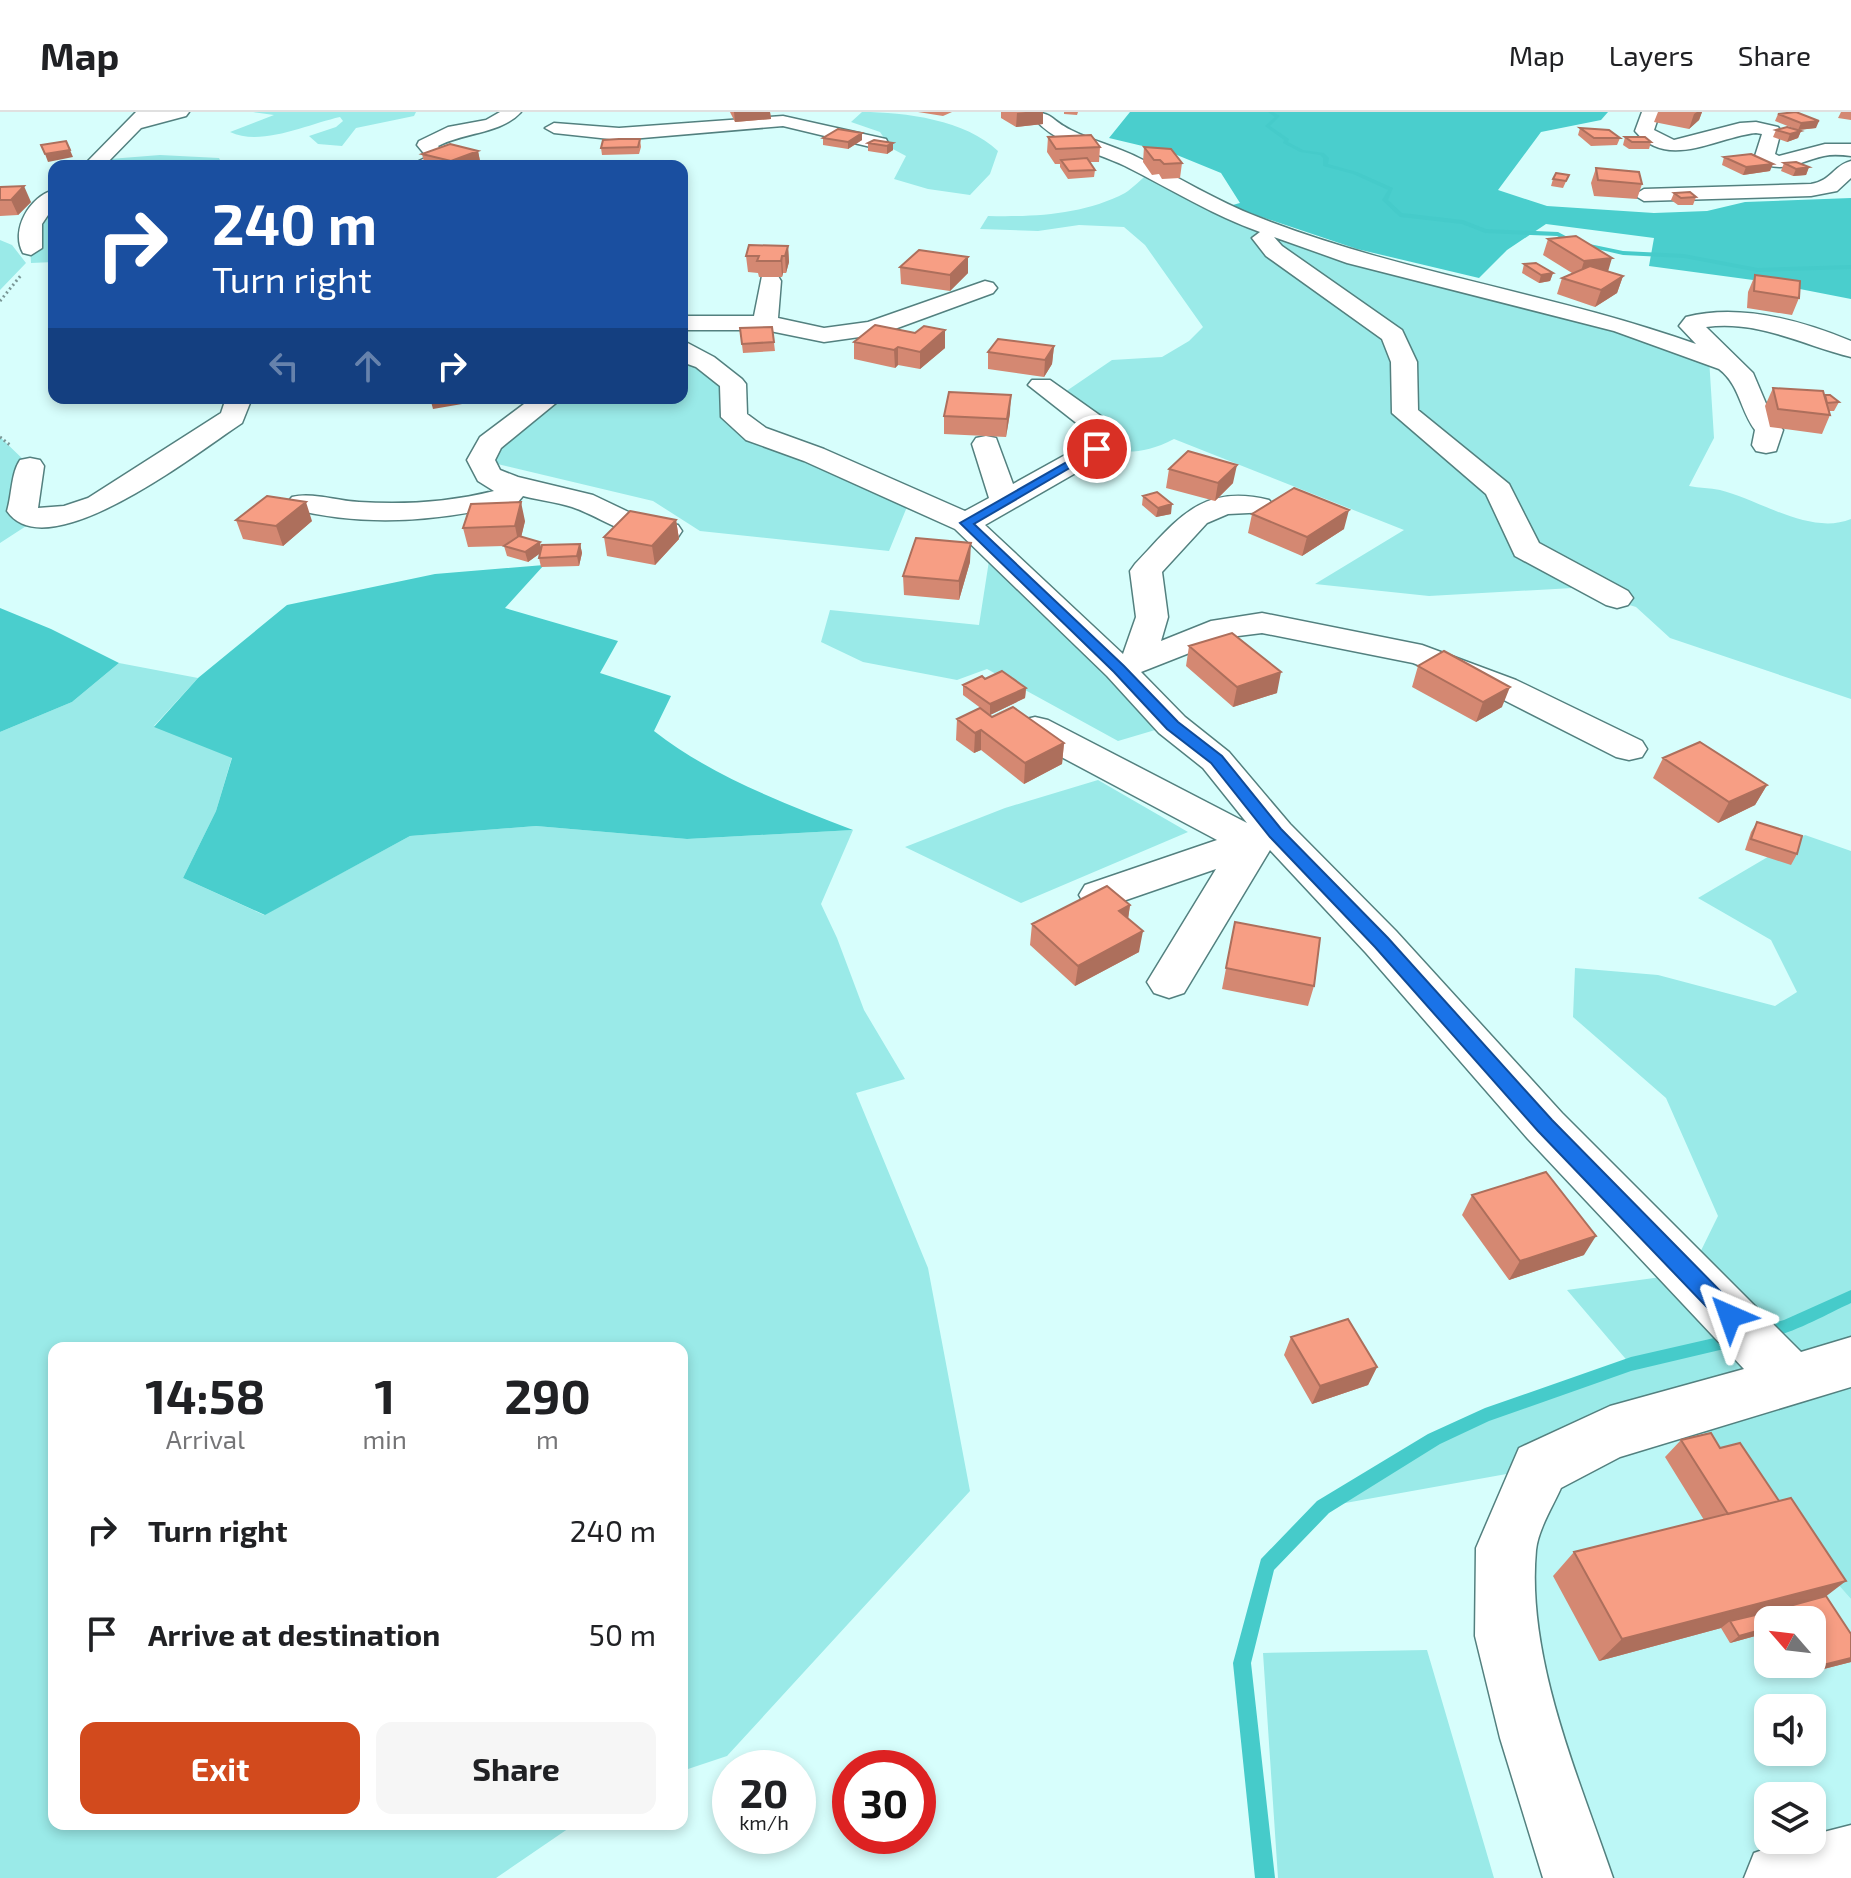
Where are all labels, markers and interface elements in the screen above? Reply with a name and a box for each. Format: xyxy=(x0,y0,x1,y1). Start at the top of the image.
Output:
text: Map xyxy=(40,32,119,78)
text: Map xyxy=(1509,38,1565,72)
text: Layers xyxy=(1609,38,1694,72)
text: Share xyxy=(1738,38,1811,72)
text: 240 m xyxy=(212,189,377,256)
icon: right xyxy=(80,192,184,296)
text: Turn right xyxy=(212,257,372,300)
icon: left xyxy=(262,344,306,388)
icon: ahead xyxy=(346,344,390,388)
icon: right xyxy=(430,344,474,388)
pin xyxy=(1063,415,1131,483)
icon: arrive xyxy=(1075,427,1119,471)
position arrow xyxy=(1688,1274,1772,1358)
text: 14:58 xyxy=(145,1366,265,1424)
text: 1 xyxy=(374,1366,395,1424)
text: 290 xyxy=(504,1366,591,1424)
text: Arrival xyxy=(166,1423,245,1454)
text: min xyxy=(363,1423,407,1454)
text: m xyxy=(536,1423,559,1454)
icon: right xyxy=(80,1508,124,1552)
text: Turn right xyxy=(148,1512,288,1548)
text: 240 m xyxy=(570,1512,656,1548)
north arrow xyxy=(1754,1606,1826,1678)
map controls xyxy=(1754,1606,1826,1854)
icon: arrive xyxy=(80,1612,124,1656)
text: Arrive at destination xyxy=(148,1616,440,1652)
text: 50 m xyxy=(589,1616,656,1652)
button: sound xyxy=(1754,1694,1826,1766)
button: Exit xyxy=(80,1722,360,1814)
button: Share xyxy=(376,1722,656,1814)
speed limit sign: 30 xyxy=(832,1750,936,1854)
text: 20 xyxy=(740,1768,788,1816)
button: layers xyxy=(1754,1782,1826,1854)
text: km/h xyxy=(739,1810,789,1834)

